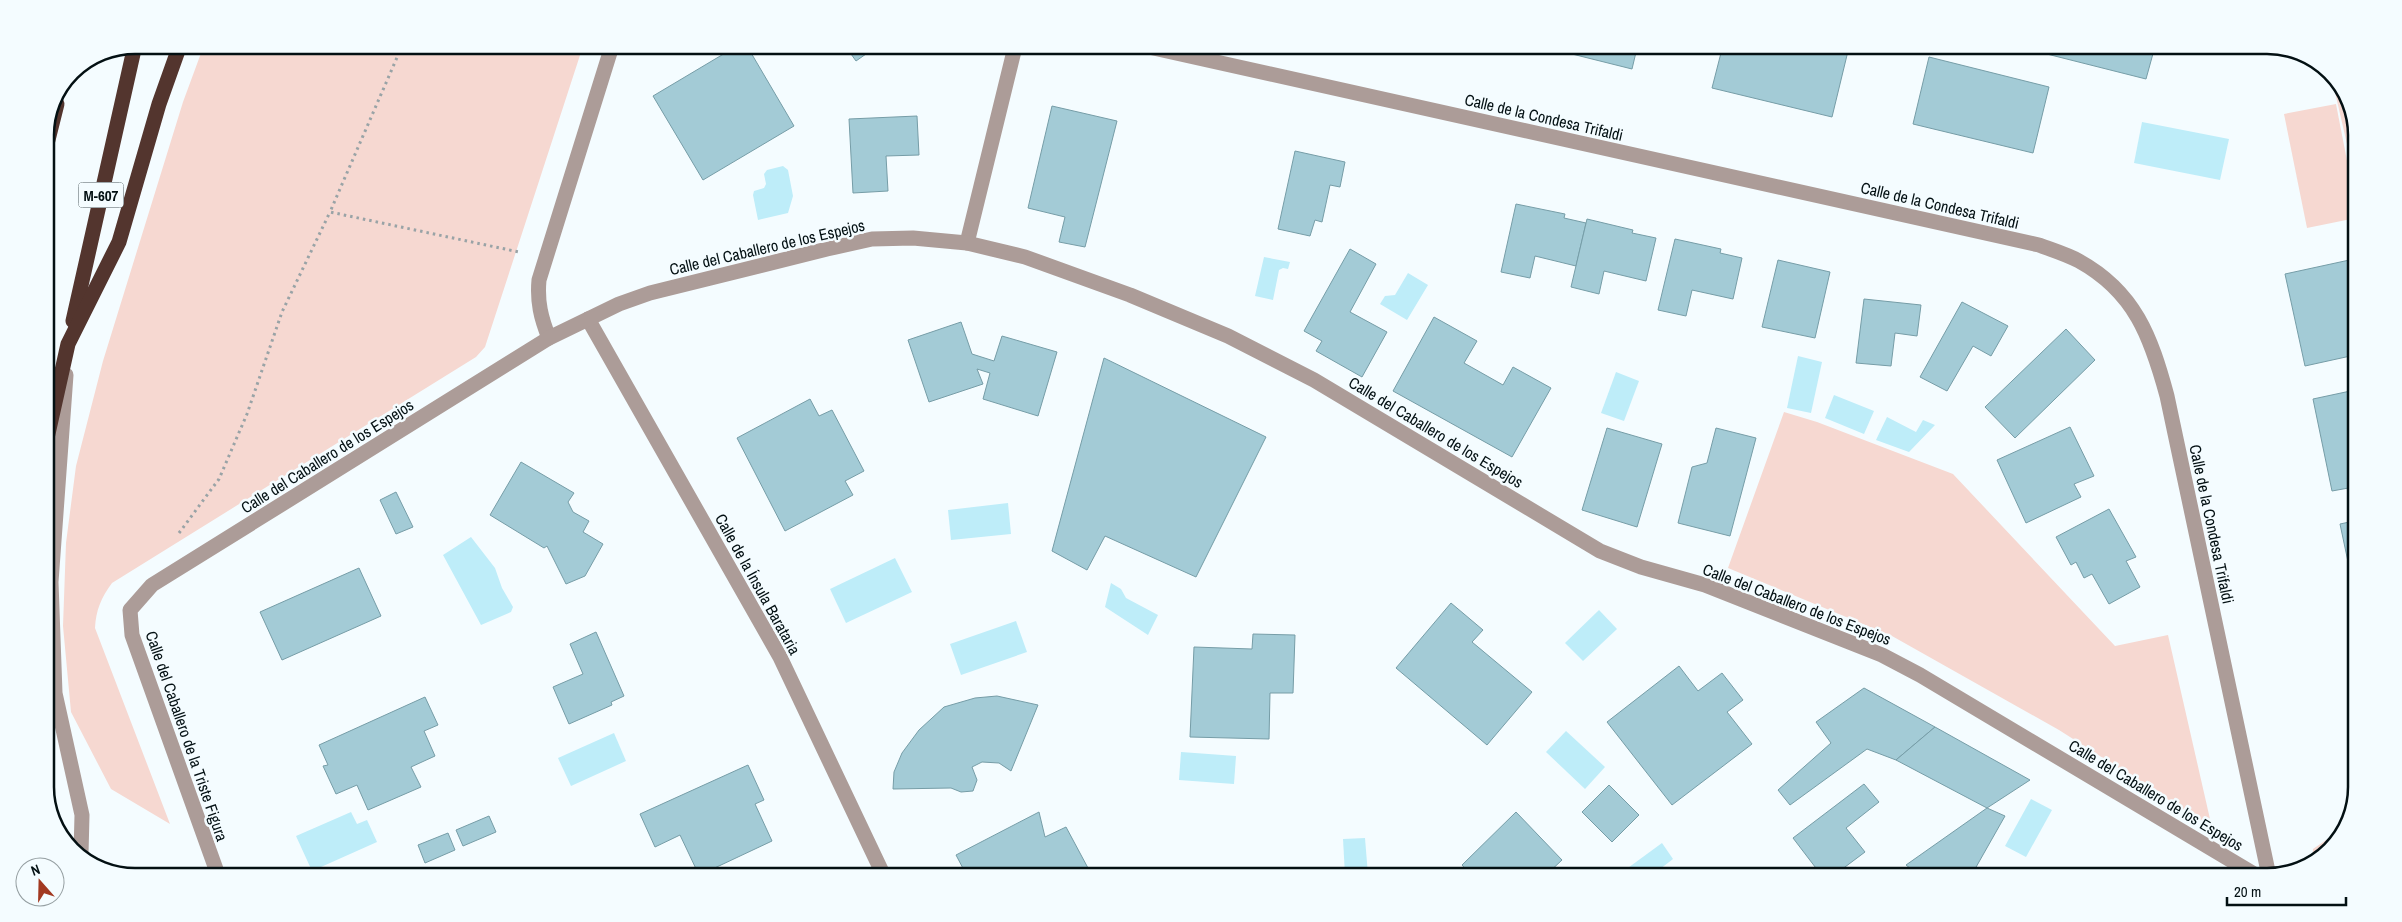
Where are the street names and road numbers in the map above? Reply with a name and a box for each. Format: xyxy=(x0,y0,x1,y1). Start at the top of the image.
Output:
street label: Calle de la Condesa Trifaldi xyxy=(1463,88,1625,146)
street label: Calle de la Condesa Trifaldi xyxy=(1859,176,2021,234)
road number: M-607 xyxy=(78,182,124,208)
street label: Calle del Caballero de los Espejos xyxy=(667,214,867,280)
street label: Calle del Caballero de los Espejos xyxy=(1345,371,1527,493)
street label: Calle del Caballero de los Espejos xyxy=(236,394,418,518)
street label: Calle de la Condesa Trifaldi xyxy=(2184,443,2240,605)
street label: Calle de la Ínsula Barataria xyxy=(710,509,806,659)
street label: Calle del Caballero de los Espejos xyxy=(1700,558,1894,650)
street label: Calle del Caballero de la Triste Figura xyxy=(141,628,234,845)
street label: Calle del Caballero de los Espejos xyxy=(2065,734,2247,856)

